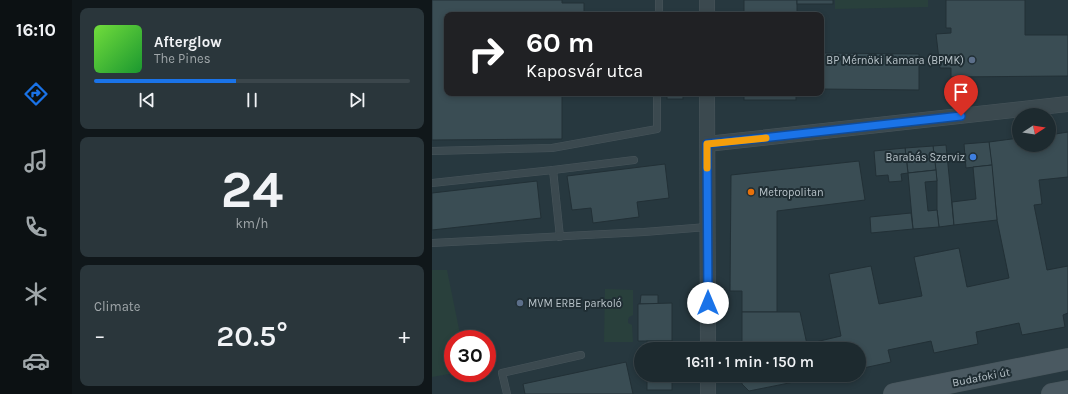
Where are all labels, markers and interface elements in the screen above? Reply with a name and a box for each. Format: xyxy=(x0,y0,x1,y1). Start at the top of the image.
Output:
text: 16:10 xyxy=(16,19,56,41)
text: 60 m xyxy=(526,26,594,59)
icon: right xyxy=(460,28,512,80)
text: Afterglow xyxy=(154,33,222,51)
text: The Pines xyxy=(154,51,211,66)
place label: BP Mérnöki Kamara (BPMK) xyxy=(826,54,964,67)
marker: BP Mérnöki Kamara (BPMK) xyxy=(967,55,977,65)
text: Kaposvár utca xyxy=(526,60,643,82)
pin xyxy=(944,75,978,116)
icon: directions xyxy=(22,80,50,108)
icon: arrive xyxy=(950,81,972,103)
icon: previous xyxy=(136,89,158,111)
icon: pause xyxy=(241,89,263,111)
icon: next xyxy=(346,89,368,111)
north arrow xyxy=(1012,108,1056,152)
map controls xyxy=(1012,108,1056,152)
icon: music xyxy=(22,147,50,175)
place label: Barabás Szerviz xyxy=(886,151,965,164)
marker: Barabás Szerviz xyxy=(968,152,978,162)
text: 24 xyxy=(221,159,283,220)
place label: Metropolitan xyxy=(759,186,824,199)
marker: Metropolitan xyxy=(746,187,756,197)
icon: phone xyxy=(22,213,50,241)
text: km/h xyxy=(236,216,268,231)
icon: climate xyxy=(22,280,50,308)
position arrow xyxy=(687,282,729,324)
place label: MVM ERBE parkoló xyxy=(528,297,622,310)
marker: MVM ERBE parkoló xyxy=(515,298,525,308)
text: Climate xyxy=(94,299,140,314)
text: 20.5° xyxy=(216,318,288,354)
text: − xyxy=(94,323,106,349)
text: + xyxy=(398,323,410,349)
speed limit sign: 30 xyxy=(444,330,496,382)
icon: car xyxy=(22,347,50,375)
text: 16:11 · 1 min · 150 m xyxy=(686,353,814,371)
street label: Budafoki út xyxy=(951,366,1011,389)

